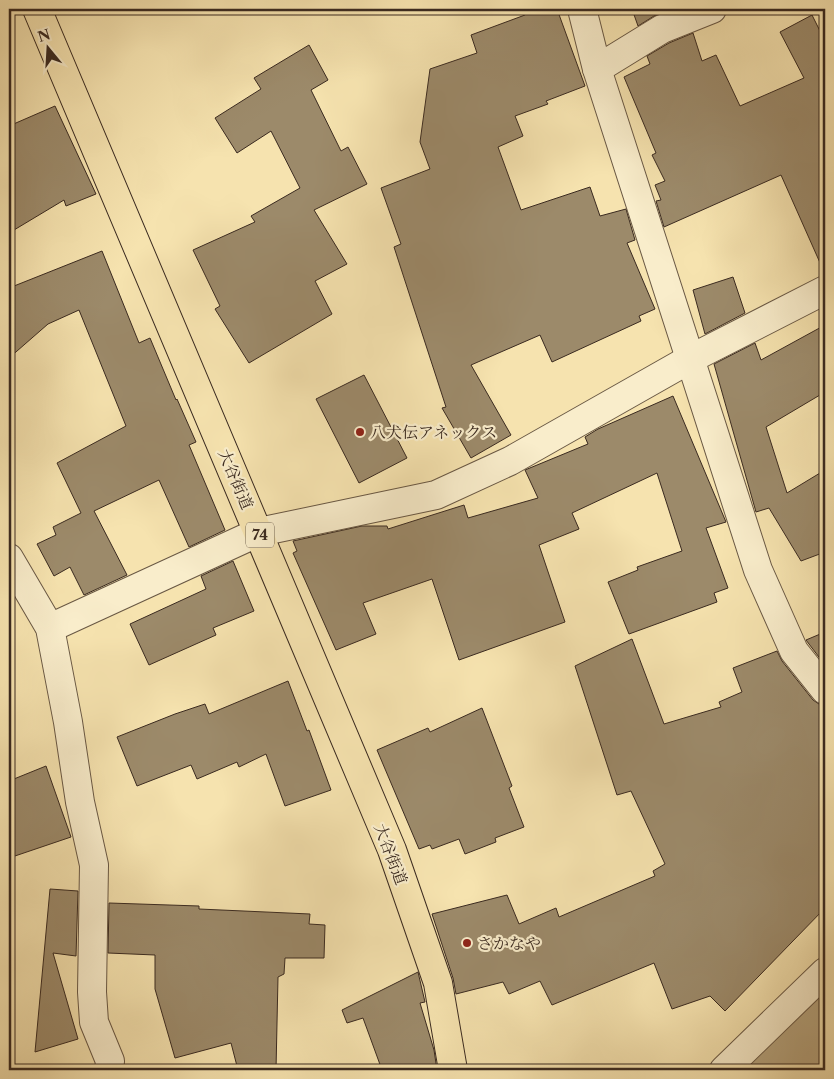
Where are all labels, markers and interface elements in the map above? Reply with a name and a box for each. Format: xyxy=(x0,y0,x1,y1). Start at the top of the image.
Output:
north arrow xyxy=(22,22,72,72)
text: N xyxy=(35,25,53,46)
place label: 八犬伝アネックス xyxy=(370,422,497,442)
marker: 八犬伝アネックス xyxy=(354,426,366,438)
street label: 大谷街道 xyxy=(214,446,258,512)
road number: 74 xyxy=(246,522,274,548)
street label: 大谷街道 xyxy=(370,821,412,887)
place label: さかなや xyxy=(477,933,541,953)
marker: さかなや xyxy=(461,937,473,949)

